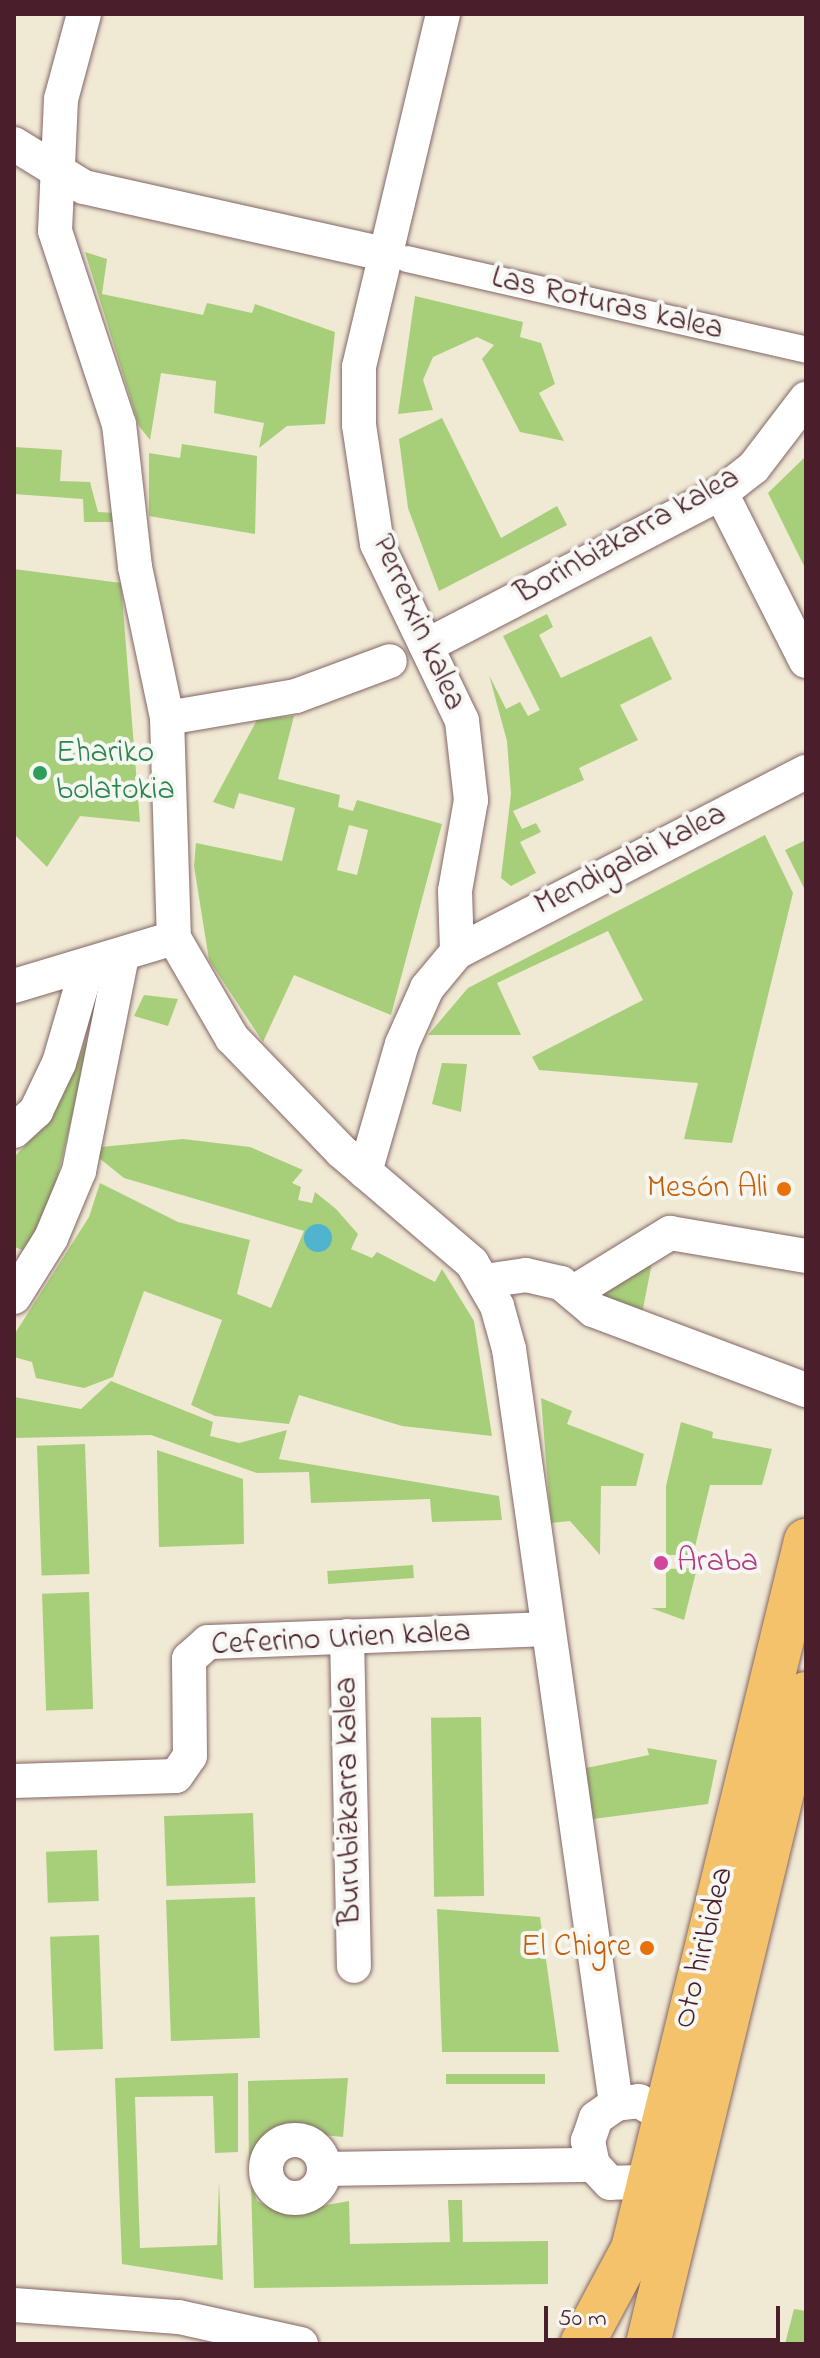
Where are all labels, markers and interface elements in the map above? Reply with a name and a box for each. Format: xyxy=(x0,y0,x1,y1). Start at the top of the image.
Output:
street label: Las Roturas kalea xyxy=(487,260,727,350)
street label: Borinbizkarra kalea xyxy=(509,460,747,614)
street label: Perretxin kalea xyxy=(361,529,473,717)
place label: Ehariko bolatokia xyxy=(56,736,175,811)
marker: Ehariko bolatokia xyxy=(31,764,49,782)
street label: Mendigalai kalea xyxy=(529,796,733,926)
place label: Mesón Ali xyxy=(647,1170,768,1208)
marker: Mesón Ali xyxy=(775,1180,793,1198)
place label: Araba xyxy=(677,1544,758,1582)
marker: Araba xyxy=(652,1554,670,1572)
street label: Ceferino Urien kalea xyxy=(210,1614,472,1666)
street label: Burubizkarra kalea xyxy=(329,1676,371,1926)
street label: Oto hiribidea xyxy=(666,1863,744,2033)
place label: El Chigre xyxy=(521,1929,631,1967)
marker: El Chigre xyxy=(638,1939,656,1957)
scale bar xyxy=(548,2290,784,2340)
text: 50 m xyxy=(558,2302,607,2337)

